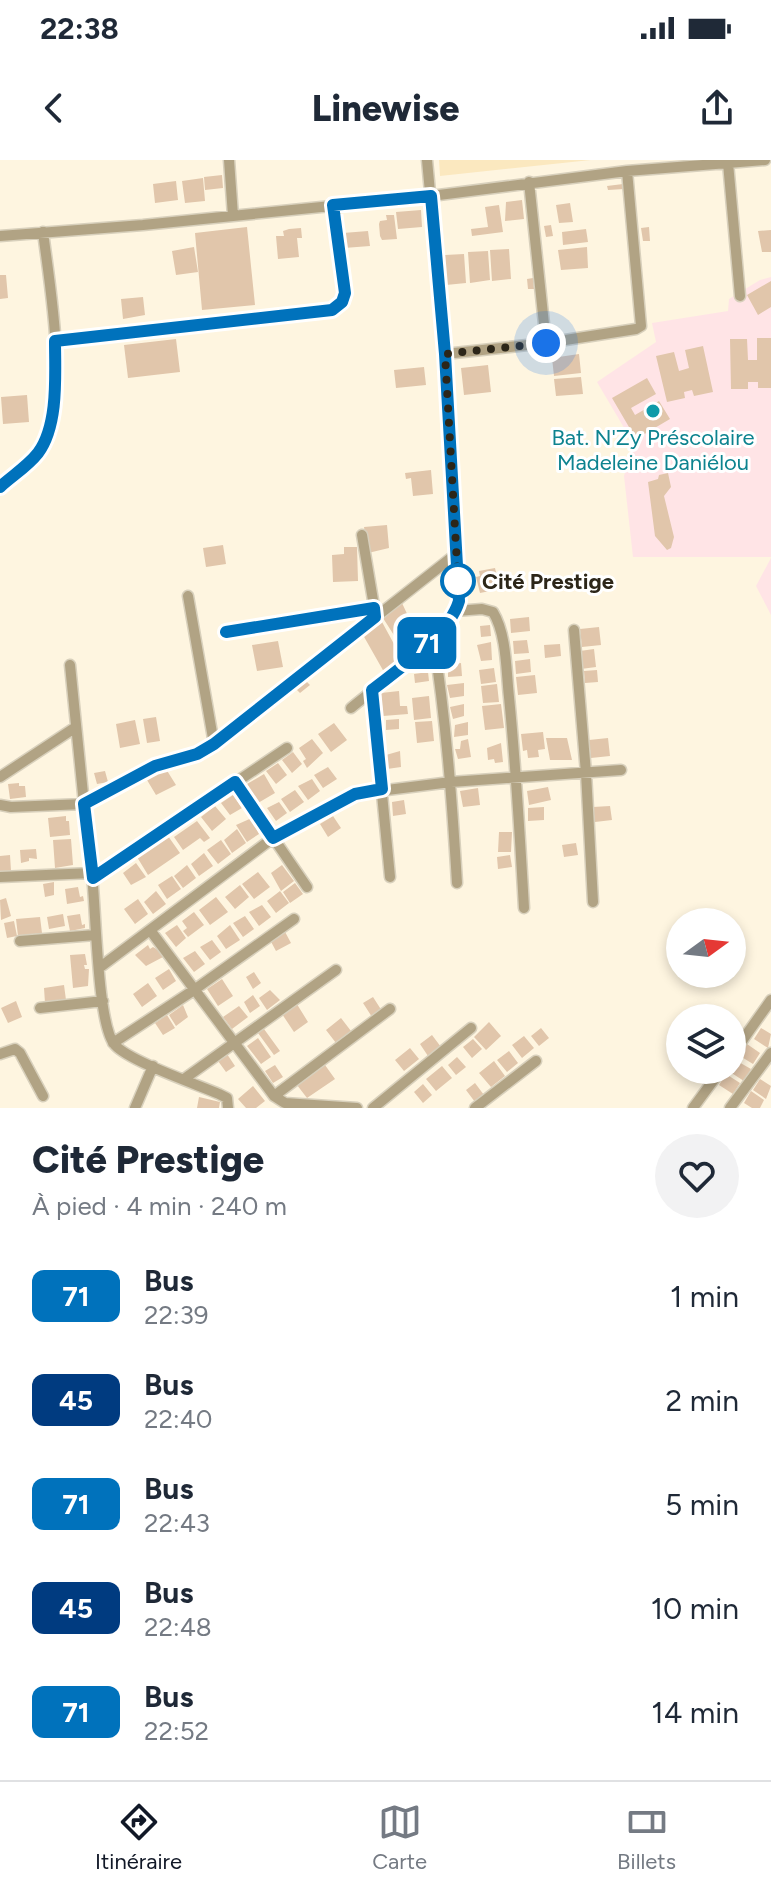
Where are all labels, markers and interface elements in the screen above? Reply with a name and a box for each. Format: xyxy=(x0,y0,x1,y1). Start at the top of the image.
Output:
text: 22:38 xyxy=(40,10,119,47)
icon: back xyxy=(32,86,76,130)
icon: share xyxy=(695,86,739,130)
text: Linewise xyxy=(312,87,459,130)
your location xyxy=(526,323,566,363)
marker: Bat. N'Zy Préscolaire Madeleine Daniélou xyxy=(644,402,662,420)
place label: Bat. N'Zy Préscolaire Madeleine Daniélou xyxy=(551,424,755,476)
marker: Cité Prestige xyxy=(441,564,475,598)
place label: Cité Prestige xyxy=(482,568,614,595)
line badge: 71 xyxy=(391,617,463,669)
text: 71 xyxy=(413,626,441,660)
north arrow xyxy=(666,908,746,988)
map controls xyxy=(666,908,746,1084)
button: layers xyxy=(666,1004,746,1084)
button: heart xyxy=(655,1134,739,1218)
text: Cité Prestige xyxy=(32,1137,264,1183)
text: À pied · 4 min · 240 m xyxy=(32,1190,287,1222)
text: Bus xyxy=(144,1262,193,1299)
text: 1 min xyxy=(670,1278,739,1315)
text: 71 xyxy=(62,1279,90,1313)
text: 22:39 xyxy=(144,1299,209,1331)
text: Bus xyxy=(144,1366,193,1403)
text: 2 min xyxy=(666,1382,739,1419)
text: 45 xyxy=(59,1383,93,1417)
text: 22:40 xyxy=(144,1403,212,1435)
text: Bus xyxy=(144,1470,193,1507)
text: 5 min xyxy=(665,1486,739,1523)
text: 71 xyxy=(62,1487,90,1521)
text: 22:43 xyxy=(144,1507,210,1539)
text: Bus xyxy=(144,1574,193,1611)
text: 10 min xyxy=(651,1590,739,1627)
text: 45 xyxy=(59,1591,93,1625)
text: 22:48 xyxy=(144,1611,212,1643)
text: Bus xyxy=(144,1678,193,1715)
text: 14 min xyxy=(651,1694,739,1731)
text: 71 xyxy=(62,1695,90,1729)
text: 22:52 xyxy=(144,1715,209,1747)
tab: Itinéraire xyxy=(95,1800,182,1875)
tab: Carte xyxy=(372,1800,427,1875)
tab: Billets xyxy=(617,1800,676,1875)

